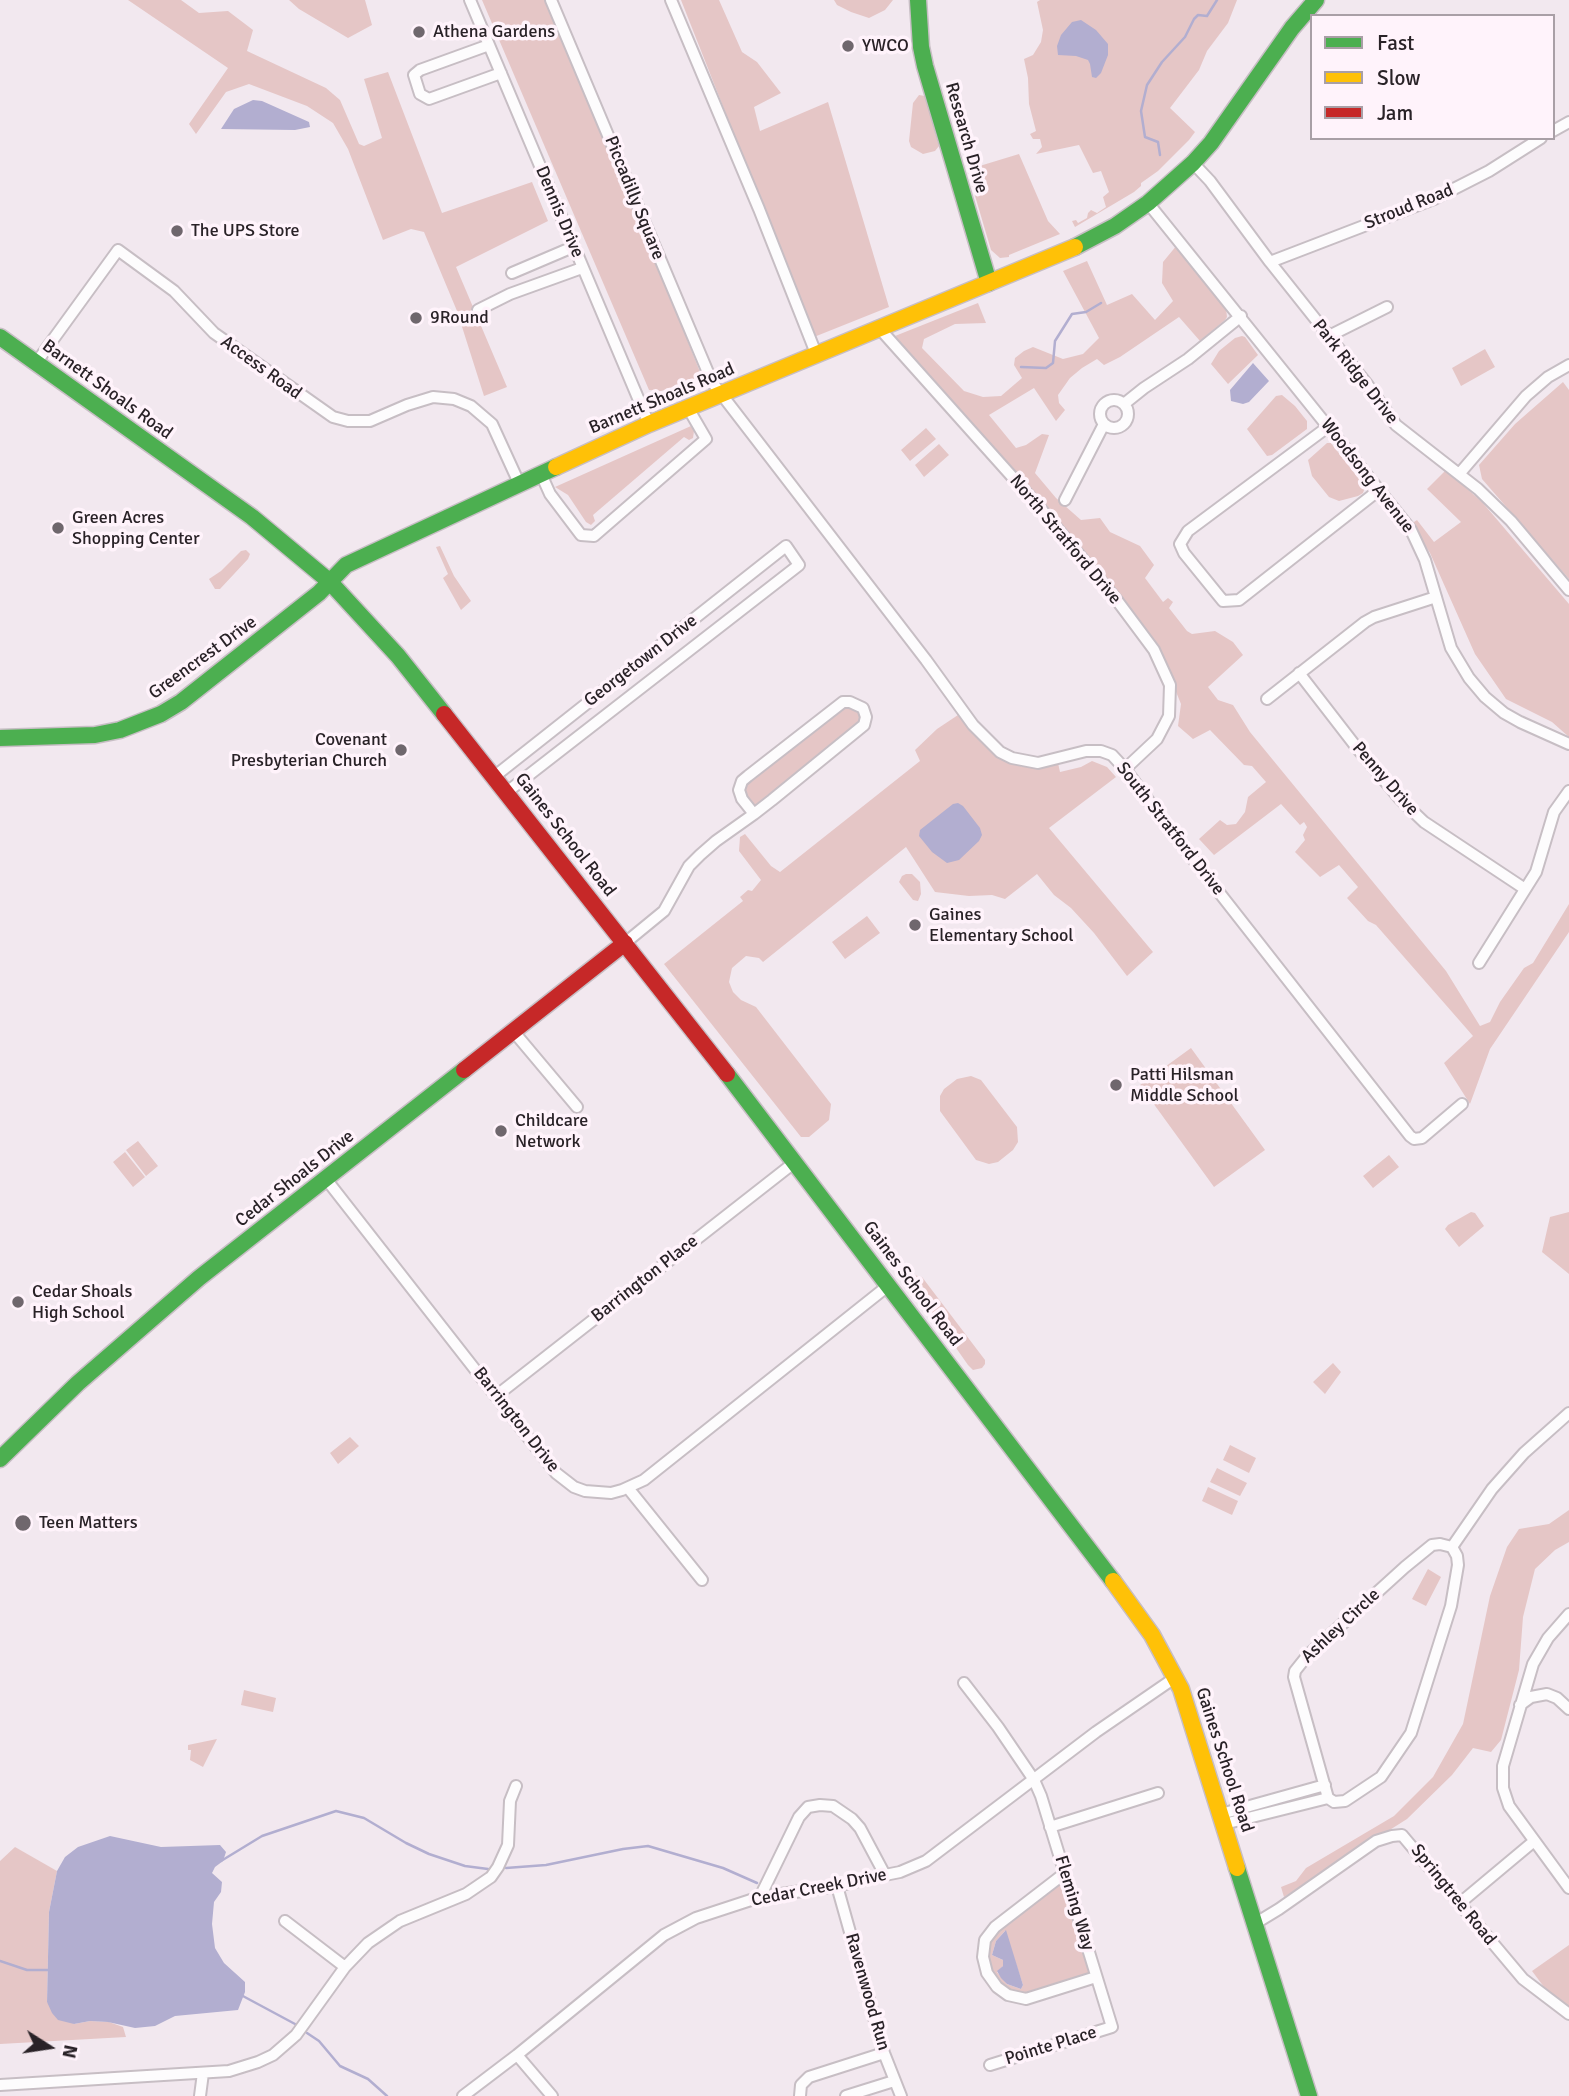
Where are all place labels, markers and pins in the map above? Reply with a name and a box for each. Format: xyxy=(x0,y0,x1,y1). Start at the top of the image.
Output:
place label: Athena Gardens xyxy=(433,21,555,43)
marker: Athena Gardens xyxy=(411,24,427,40)
place label: YWCO xyxy=(862,35,909,57)
marker: YWCO xyxy=(840,38,856,54)
place label: The UPS Store xyxy=(191,220,300,242)
marker: The UPS Store xyxy=(169,223,185,239)
place label: 9Round xyxy=(430,307,489,329)
marker: 9Round xyxy=(408,310,424,326)
place label: Green Acres Shopping Center xyxy=(72,507,200,550)
marker: Green Acres Shopping Center xyxy=(50,520,66,536)
place label: Covenant Presbyterian Church xyxy=(231,729,387,772)
marker: Covenant Presbyterian Church xyxy=(393,742,409,758)
place label: Gaines Elementary School xyxy=(929,904,1074,946)
marker: Gaines Elementary School xyxy=(907,917,923,933)
place label: Patti Hilsman Middle School xyxy=(1130,1064,1239,1106)
marker: Patti Hilsman Middle School xyxy=(1108,1077,1124,1093)
place label: Childcare Network xyxy=(515,1110,588,1152)
marker: Childcare Network xyxy=(493,1123,509,1139)
place label: Cedar Shoals High School xyxy=(32,1281,132,1324)
marker: Cedar Shoals High School xyxy=(10,1294,26,1310)
place label: Teen Matters xyxy=(39,1512,138,1534)
marker: Teen Matters xyxy=(13,1513,33,1533)

